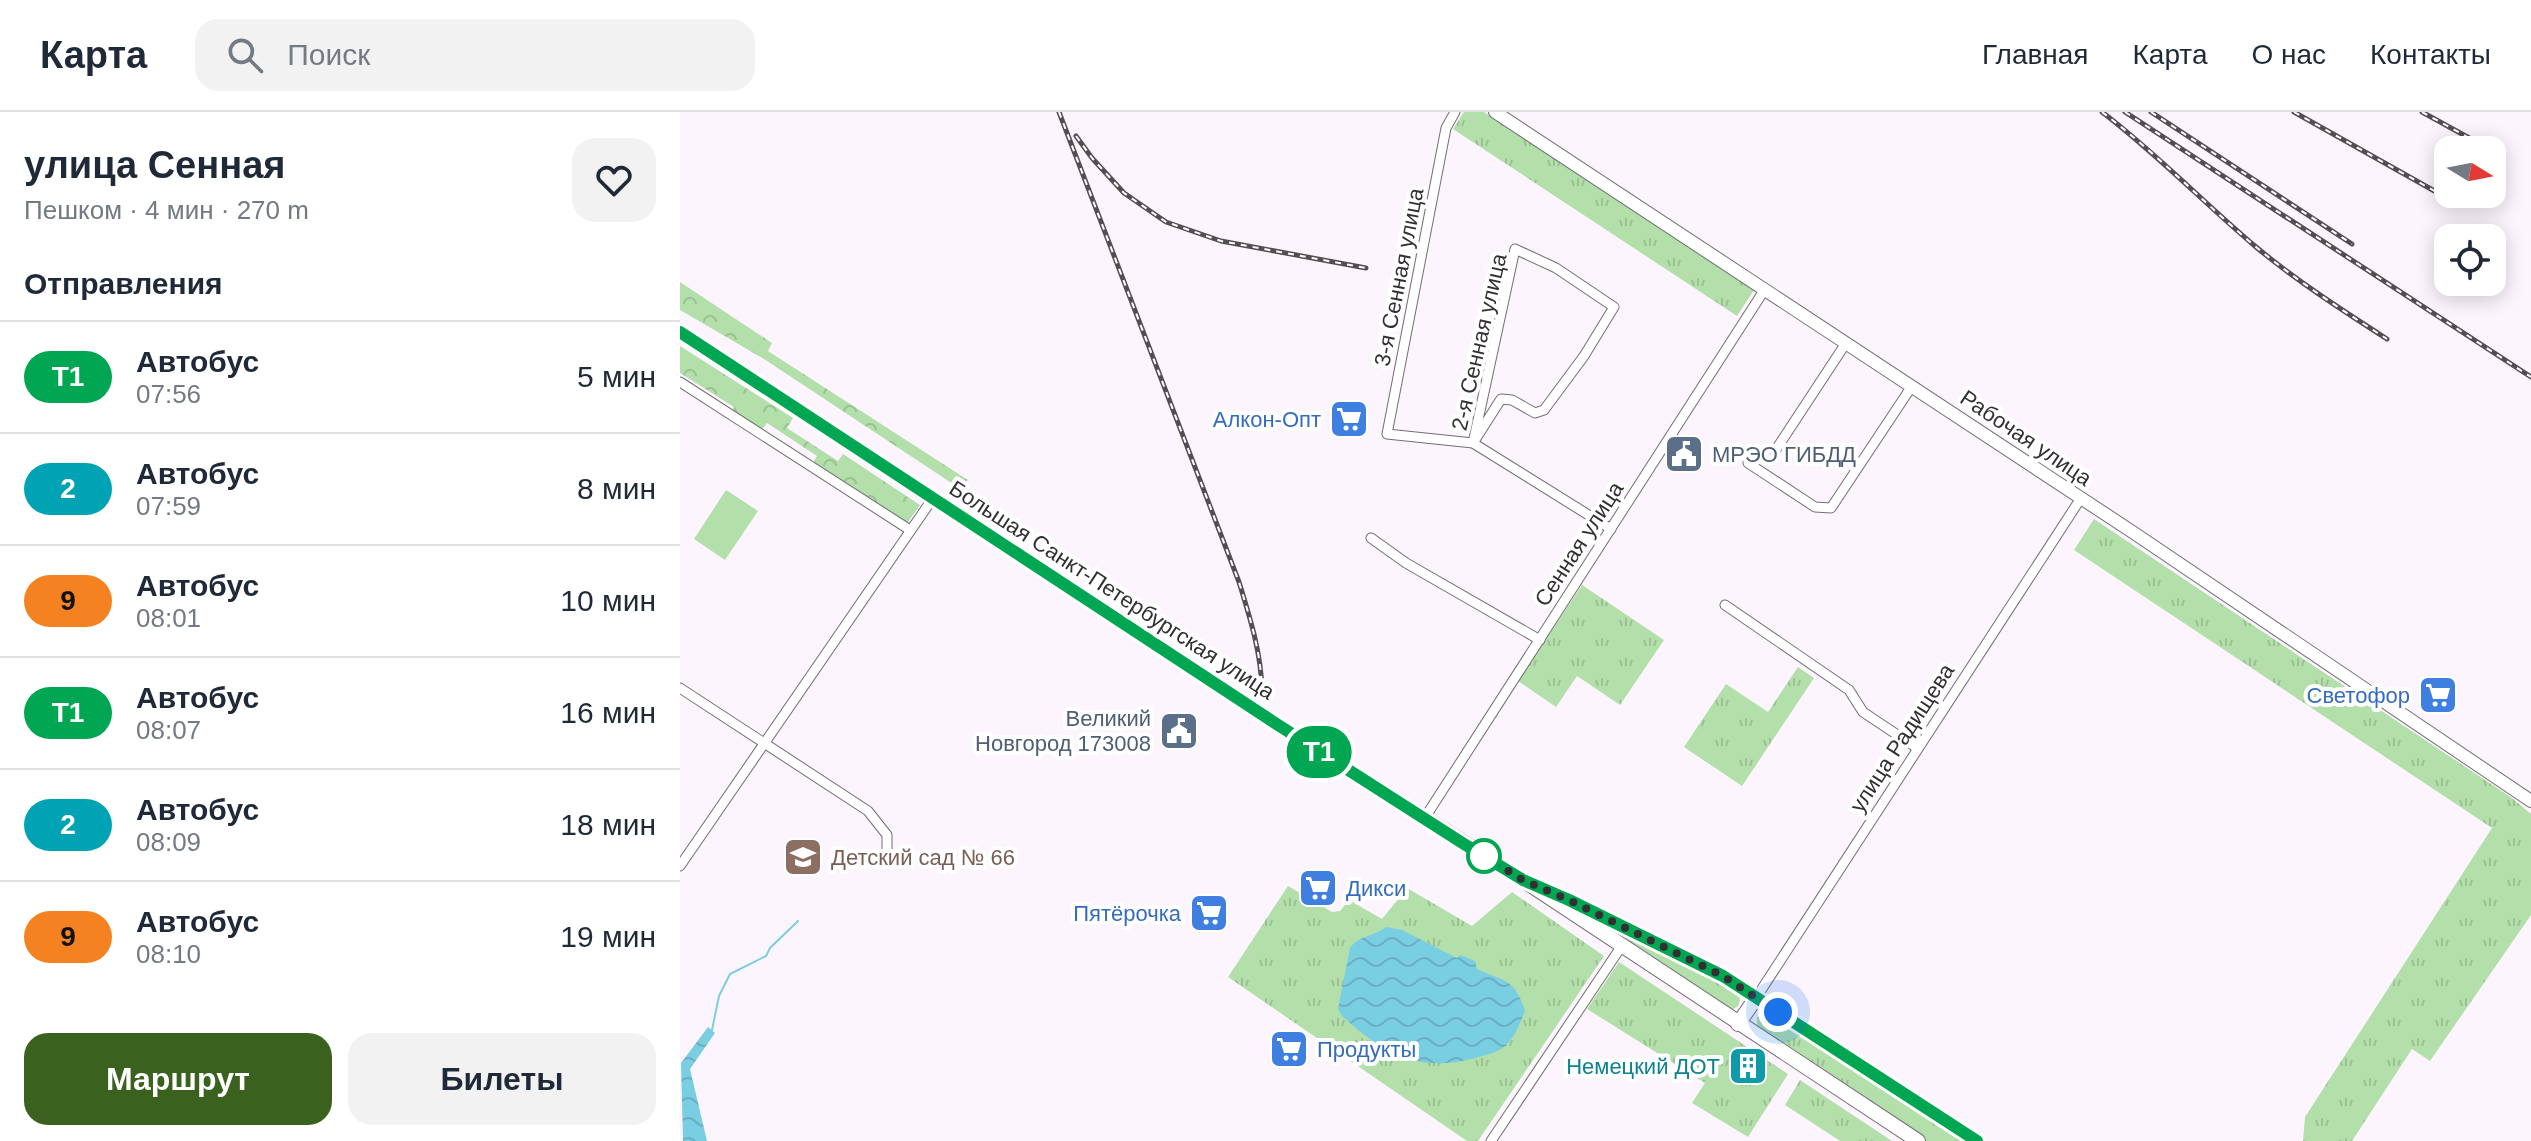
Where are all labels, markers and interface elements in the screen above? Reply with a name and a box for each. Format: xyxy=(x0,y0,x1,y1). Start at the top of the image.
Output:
search box xyxy=(195,19,755,91)
icon: search xyxy=(223,33,267,77)
text: Карта xyxy=(40,34,147,76)
text: Поиск xyxy=(287,38,370,71)
text: Главная xyxy=(1982,39,2089,70)
text: Карта xyxy=(2133,39,2207,70)
text: О нас xyxy=(2251,39,2326,70)
text: Контакты xyxy=(2370,39,2491,70)
north arrow xyxy=(2434,136,2506,208)
map controls xyxy=(2434,136,2506,296)
button: heart xyxy=(572,138,656,222)
text: улица Сенная xyxy=(24,144,285,186)
street label: 3-я Сенная улица xyxy=(1369,185,1429,368)
text: Пешком · 4 мин · 270 m xyxy=(24,195,309,225)
button: locate xyxy=(2434,224,2506,296)
street label: 2-я Сенная улица xyxy=(1446,250,1512,433)
text: Отправления xyxy=(24,267,223,300)
text: Автобус xyxy=(136,345,259,378)
text: 5 мин xyxy=(577,360,656,393)
text: Т1 xyxy=(52,361,84,392)
text: 07:56 xyxy=(136,379,201,409)
street label: Рабочая улица xyxy=(1956,385,2097,491)
supermarket icon: Алкон-Опт xyxy=(1328,398,1370,440)
place label: Алкон-Опт xyxy=(1213,407,1321,432)
public building icon: МРЭО ГИБДД xyxy=(1663,433,1705,475)
place label: МРЭО ГИБДД xyxy=(1712,442,1856,467)
text: Автобус xyxy=(136,457,259,490)
text: 8 мин xyxy=(577,472,656,505)
text: 2 xyxy=(60,473,76,504)
street label: Большая Санкт-Петербургская улица xyxy=(945,475,1280,705)
street label: Сенная улица xyxy=(1530,477,1629,611)
text: 07:59 xyxy=(136,491,201,521)
text: Автобус xyxy=(136,569,259,602)
text: 10 мин xyxy=(560,584,656,617)
text: 9 xyxy=(60,585,76,616)
text: 08:01 xyxy=(136,603,201,633)
street label: улица Радищева xyxy=(1845,659,1960,817)
supermarket icon: Светофор xyxy=(2417,674,2459,716)
text: Автобус xyxy=(136,681,259,714)
place label: Светофор xyxy=(2307,683,2410,708)
text: 16 мин xyxy=(560,696,656,729)
text: Т1 xyxy=(52,697,84,728)
place label: Великий Новгород 173008 xyxy=(975,706,1151,756)
public building icon: Великий Новгород 173008 xyxy=(1158,710,1200,752)
text: 08:07 xyxy=(136,715,201,745)
line badge: Т1 xyxy=(1283,726,1355,778)
text: Т1 xyxy=(1303,736,1335,767)
text: Автобус xyxy=(136,793,259,826)
text: 18 мин xyxy=(560,808,656,841)
text: 2 xyxy=(60,809,76,840)
text: 08:09 xyxy=(136,827,201,857)
school or university icon: Детский сад № 66 xyxy=(782,836,824,878)
unlabelled marker xyxy=(1467,839,1501,873)
place label: Детский сад № 66 xyxy=(831,845,1015,870)
supermarket icon: Дикси xyxy=(1297,867,1339,909)
place label: Дикси xyxy=(1346,876,1406,901)
supermarket icon: Пятёрочка xyxy=(1188,892,1230,934)
place label: Пятёрочка xyxy=(1073,901,1182,926)
text: Автобус xyxy=(136,905,259,938)
text: 19 мин xyxy=(560,920,656,953)
text: 9 xyxy=(60,921,76,952)
text: 08:10 xyxy=(136,939,201,969)
your location xyxy=(1758,992,1798,1032)
supermarket icon: Продукты xyxy=(1268,1028,1310,1070)
button: Маршрут xyxy=(24,1033,332,1125)
button: Билеты xyxy=(348,1033,656,1125)
place label: Продукты xyxy=(1317,1037,1416,1062)
building icon: Немецкий ДОТ xyxy=(1727,1045,1769,1087)
place label: Немецкий ДОТ xyxy=(1566,1054,1720,1079)

